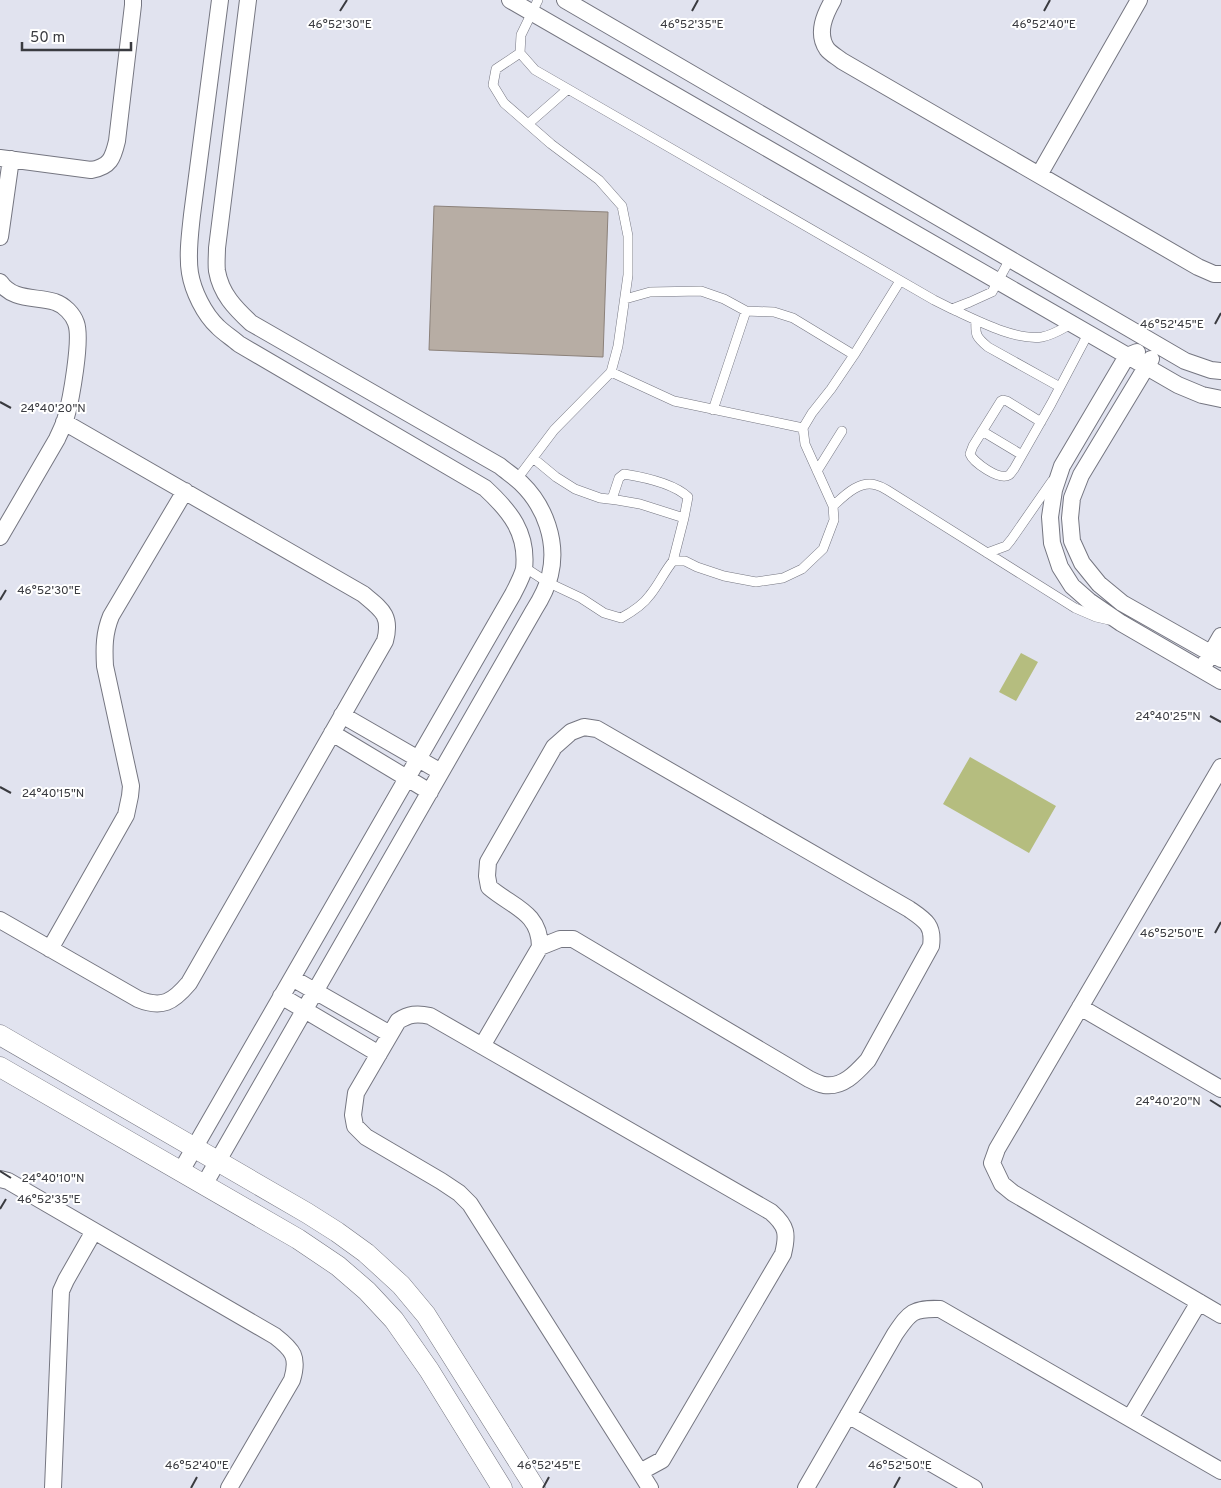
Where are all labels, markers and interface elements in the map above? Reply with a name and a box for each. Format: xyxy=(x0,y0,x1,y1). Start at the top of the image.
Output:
text: 46°52'30"E xyxy=(308,17,372,33)
text: 46°52'35"E xyxy=(660,17,724,33)
text: 46°52'40"E xyxy=(1012,17,1076,33)
scale bar xyxy=(22,20,131,52)
text: 50 m xyxy=(30,29,65,48)
text: 46°52'45"E xyxy=(1140,317,1204,333)
text: 24°40'20"N xyxy=(20,401,86,417)
text: 46°52'30"E xyxy=(17,583,81,599)
text: 24°40'25"N xyxy=(1135,709,1201,725)
text: 24°40'15"N xyxy=(22,786,84,802)
text: 46°52'50"E xyxy=(1140,926,1204,942)
text: 24°40'20"N xyxy=(1135,1094,1201,1110)
text: 24°40'10"N xyxy=(22,1171,84,1187)
text: 46°52'35"E xyxy=(17,1192,81,1208)
text: 46°52'40"E xyxy=(165,1458,229,1474)
text: 46°52'45"E xyxy=(517,1458,581,1474)
text: 46°52'50"E xyxy=(868,1458,932,1474)

